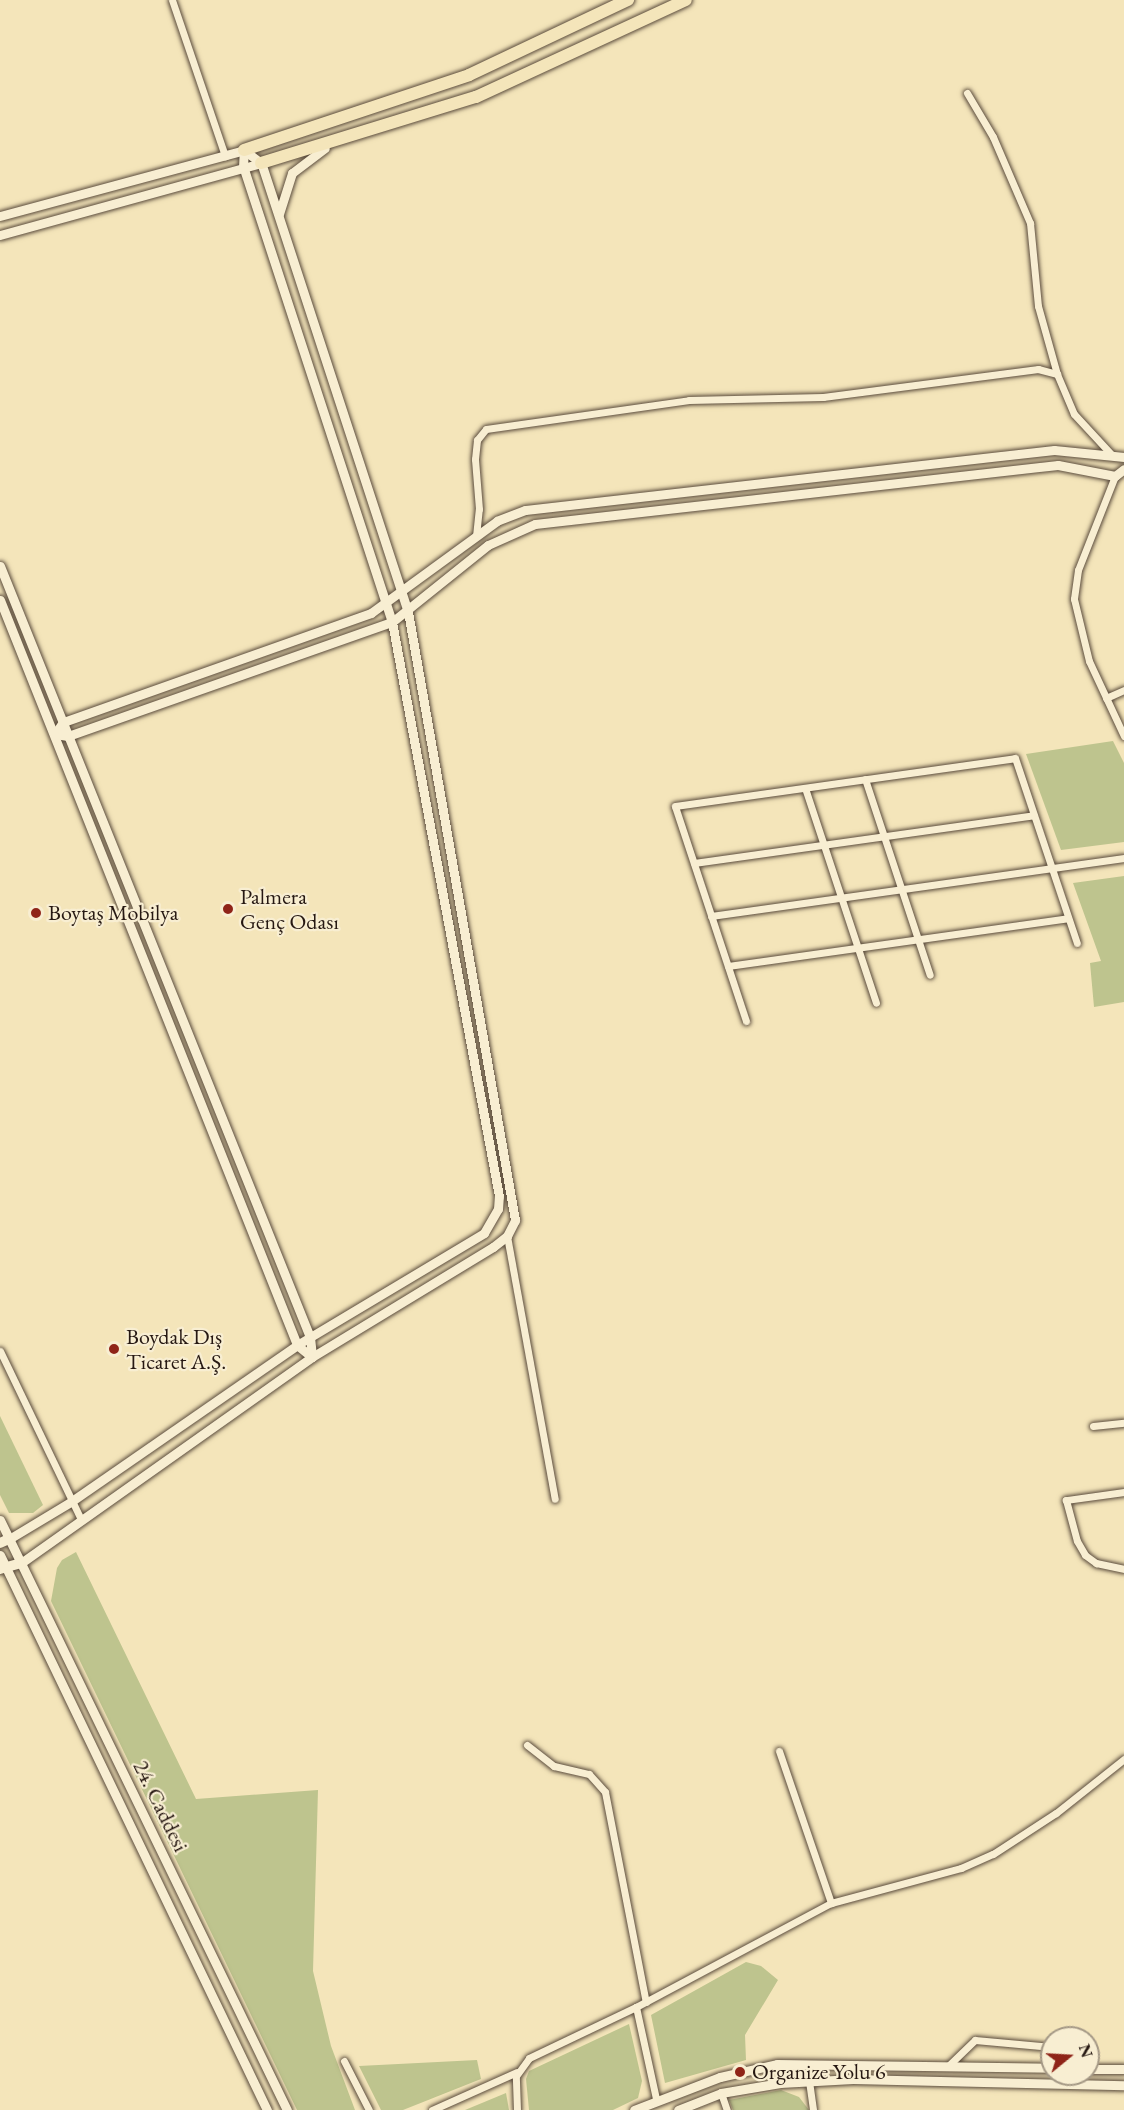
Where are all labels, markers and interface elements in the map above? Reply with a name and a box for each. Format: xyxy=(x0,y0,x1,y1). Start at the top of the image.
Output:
place label: Palmera Genç Odası xyxy=(240,883,339,934)
place label: Boytaş Mobilya xyxy=(48,900,178,926)
marker: Palmera Genç Odası xyxy=(221,902,235,916)
marker: Boytaş Mobilya xyxy=(29,906,43,920)
place label: Boydak Dış Ticaret A.Ş. xyxy=(126,1323,226,1374)
marker: Boydak Dış Ticaret A.Ş. xyxy=(107,1342,121,1356)
street label: 24. Caddesi xyxy=(128,1756,194,1856)
north arrow xyxy=(1040,2026,1100,2086)
text: N xyxy=(1074,2041,1098,2060)
place label: Organize Yolu 6 xyxy=(752,2059,886,2085)
marker: Organize Yolu 6 xyxy=(733,2065,747,2079)

